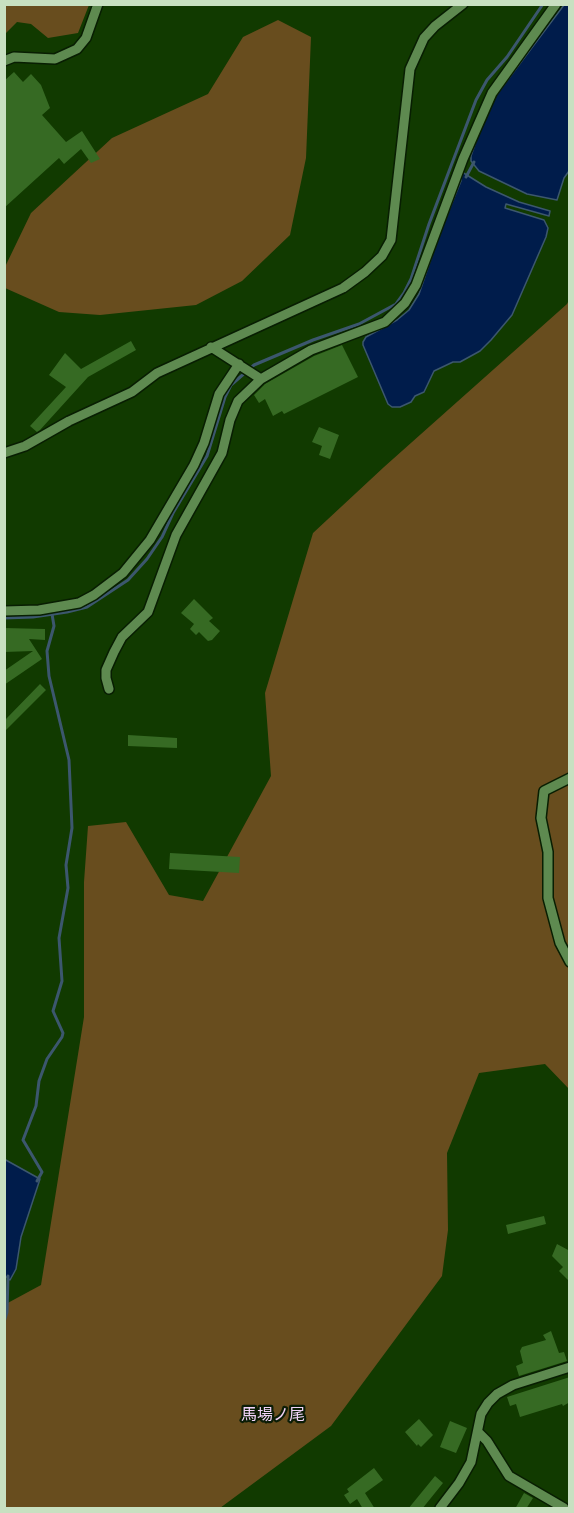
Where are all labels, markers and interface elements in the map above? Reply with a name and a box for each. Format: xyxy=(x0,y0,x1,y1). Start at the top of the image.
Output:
district label: 馬場ノ尾 xyxy=(241,1405,305,1425)

